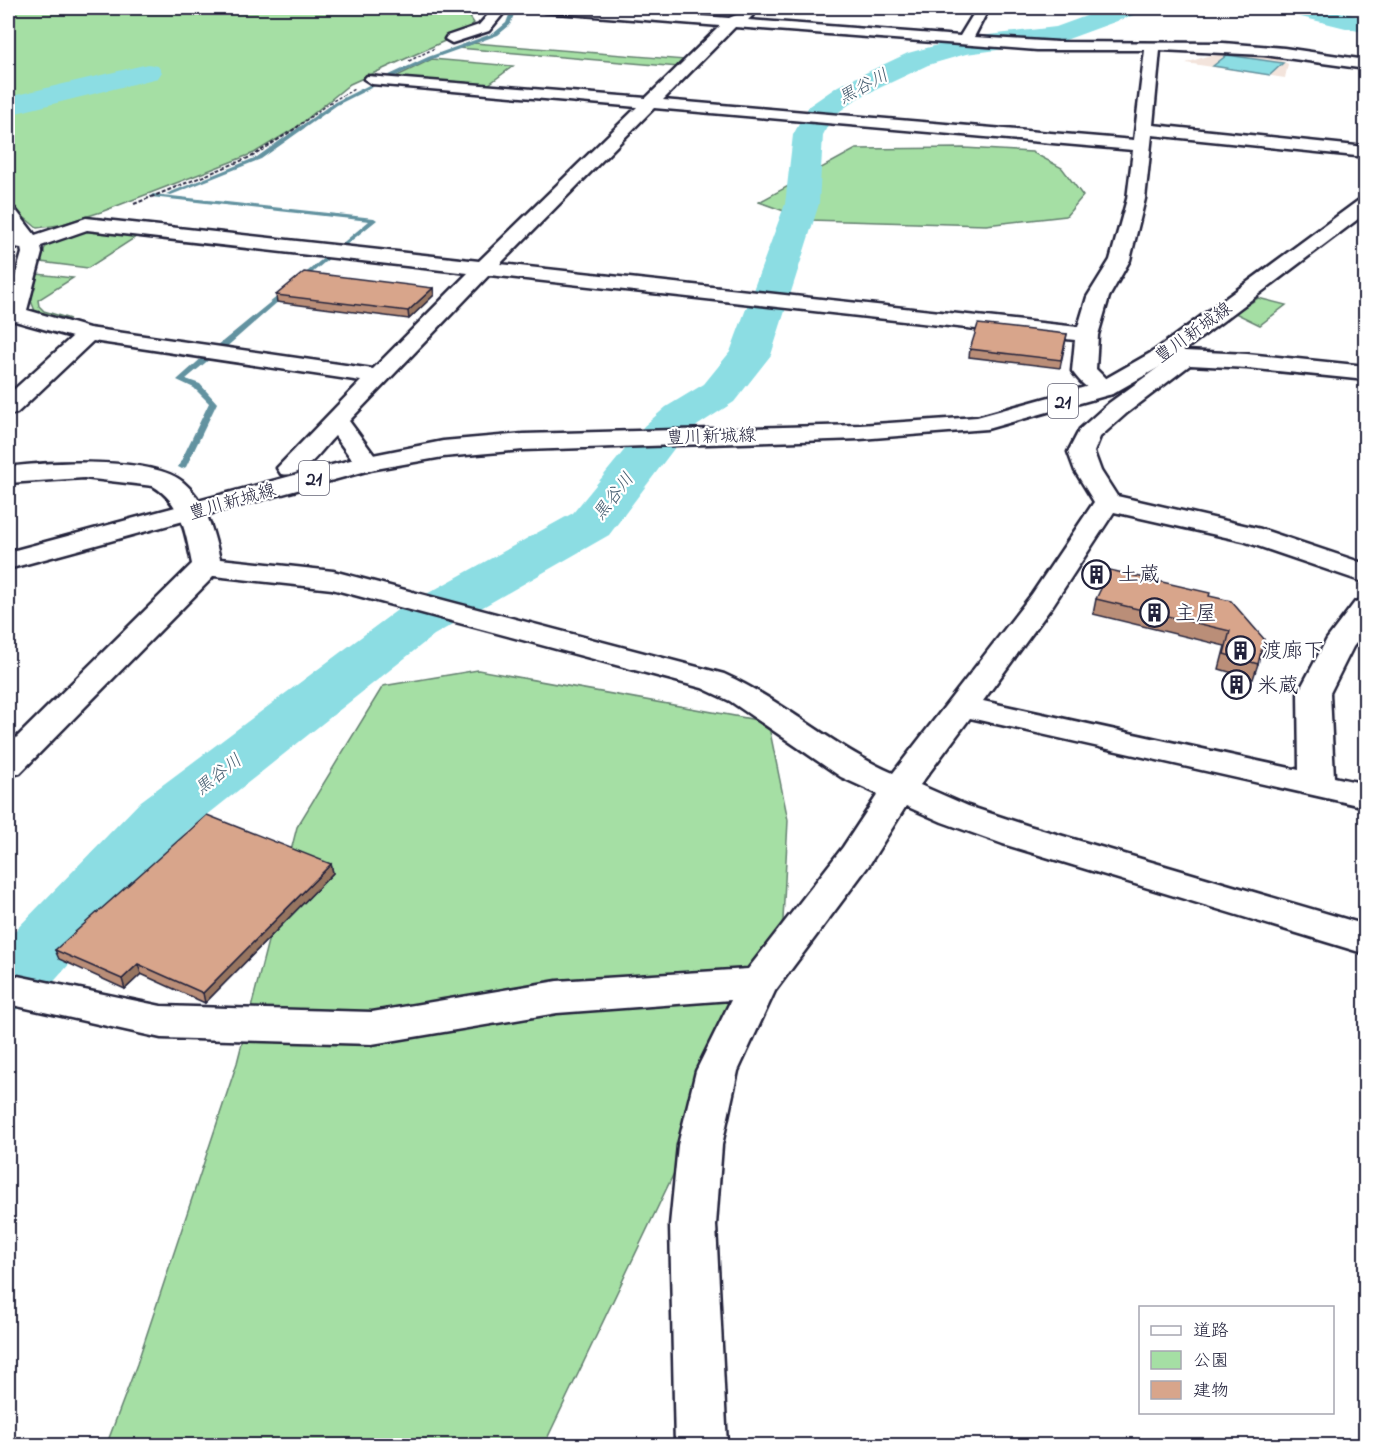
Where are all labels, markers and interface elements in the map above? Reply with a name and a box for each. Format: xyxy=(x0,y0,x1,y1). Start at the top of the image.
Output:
water label: 黒谷川 xyxy=(834,64,894,112)
street label: 豊川新城線 xyxy=(1150,297,1238,371)
road number: 21 xyxy=(1048,384,1078,418)
street label: 豊川新城線 xyxy=(666,423,756,453)
road number: 21 xyxy=(299,461,329,495)
water label: 黒谷川 xyxy=(588,468,641,527)
street label: 豊川新城線 xyxy=(186,478,279,528)
building icon: 土蔵 xyxy=(1081,558,1113,590)
place label: 土蔵 xyxy=(1118,561,1160,591)
building icon: 主屋 xyxy=(1138,597,1170,629)
place label: 主屋 xyxy=(1175,600,1217,630)
building icon: 渡廊下 xyxy=(1224,634,1256,666)
place label: 渡廊下 xyxy=(1261,637,1324,667)
building icon: 米蔵 xyxy=(1220,669,1252,701)
place label: 米蔵 xyxy=(1257,672,1299,702)
water label: 黒谷川 xyxy=(190,749,249,802)
legend xyxy=(1139,1306,1334,1414)
text: 道路 xyxy=(1193,1319,1229,1345)
text: 公園 xyxy=(1193,1349,1229,1375)
text: 建物 xyxy=(1193,1379,1229,1405)

